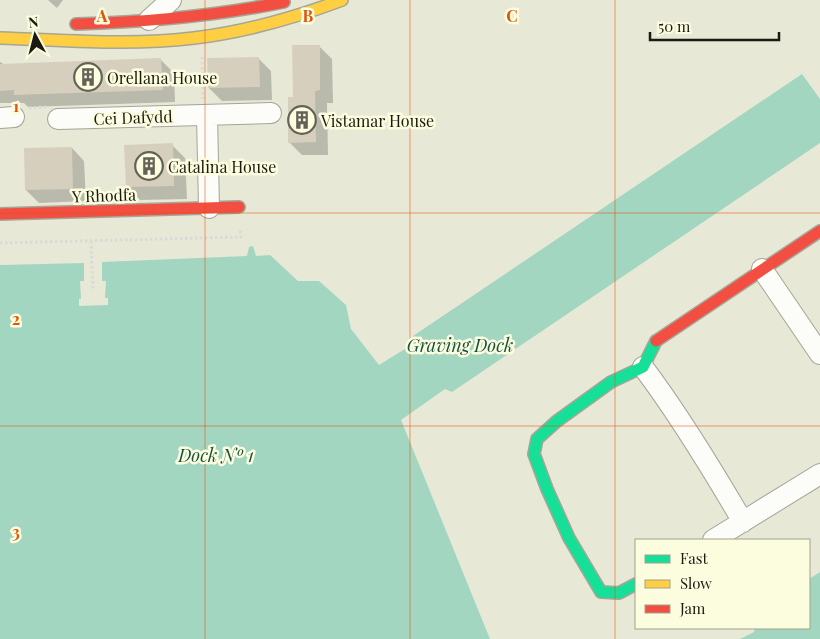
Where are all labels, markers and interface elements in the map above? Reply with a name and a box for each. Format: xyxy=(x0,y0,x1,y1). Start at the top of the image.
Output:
text: A xyxy=(96,5,108,26)
text: B xyxy=(303,5,314,26)
text: C xyxy=(506,5,518,26)
north arrow xyxy=(10,10,60,60)
scale bar xyxy=(650,10,779,42)
text: N xyxy=(27,12,40,32)
text: 50 m xyxy=(658,16,691,36)
building icon: Orellana House xyxy=(73,62,103,92)
place label: Orellana House xyxy=(107,67,217,88)
text: 1 xyxy=(13,95,19,116)
street label: Cei Dafydd xyxy=(93,105,173,129)
building icon: Vistamar House xyxy=(287,105,317,135)
place label: Vistamar House xyxy=(320,110,434,131)
building icon: Catalina House xyxy=(134,151,164,181)
place label: Catalina House xyxy=(168,156,276,177)
street label: Y Rhodfa xyxy=(71,183,136,207)
text: 2 xyxy=(12,308,20,329)
water label: Graving Dock xyxy=(407,333,513,357)
water label: Dock Nº 1 xyxy=(177,443,254,467)
text: 3 xyxy=(12,521,20,542)
legend xyxy=(635,539,810,629)
text: Fast xyxy=(680,548,709,568)
text: Slow xyxy=(680,573,712,593)
text: Jam xyxy=(679,598,706,618)

